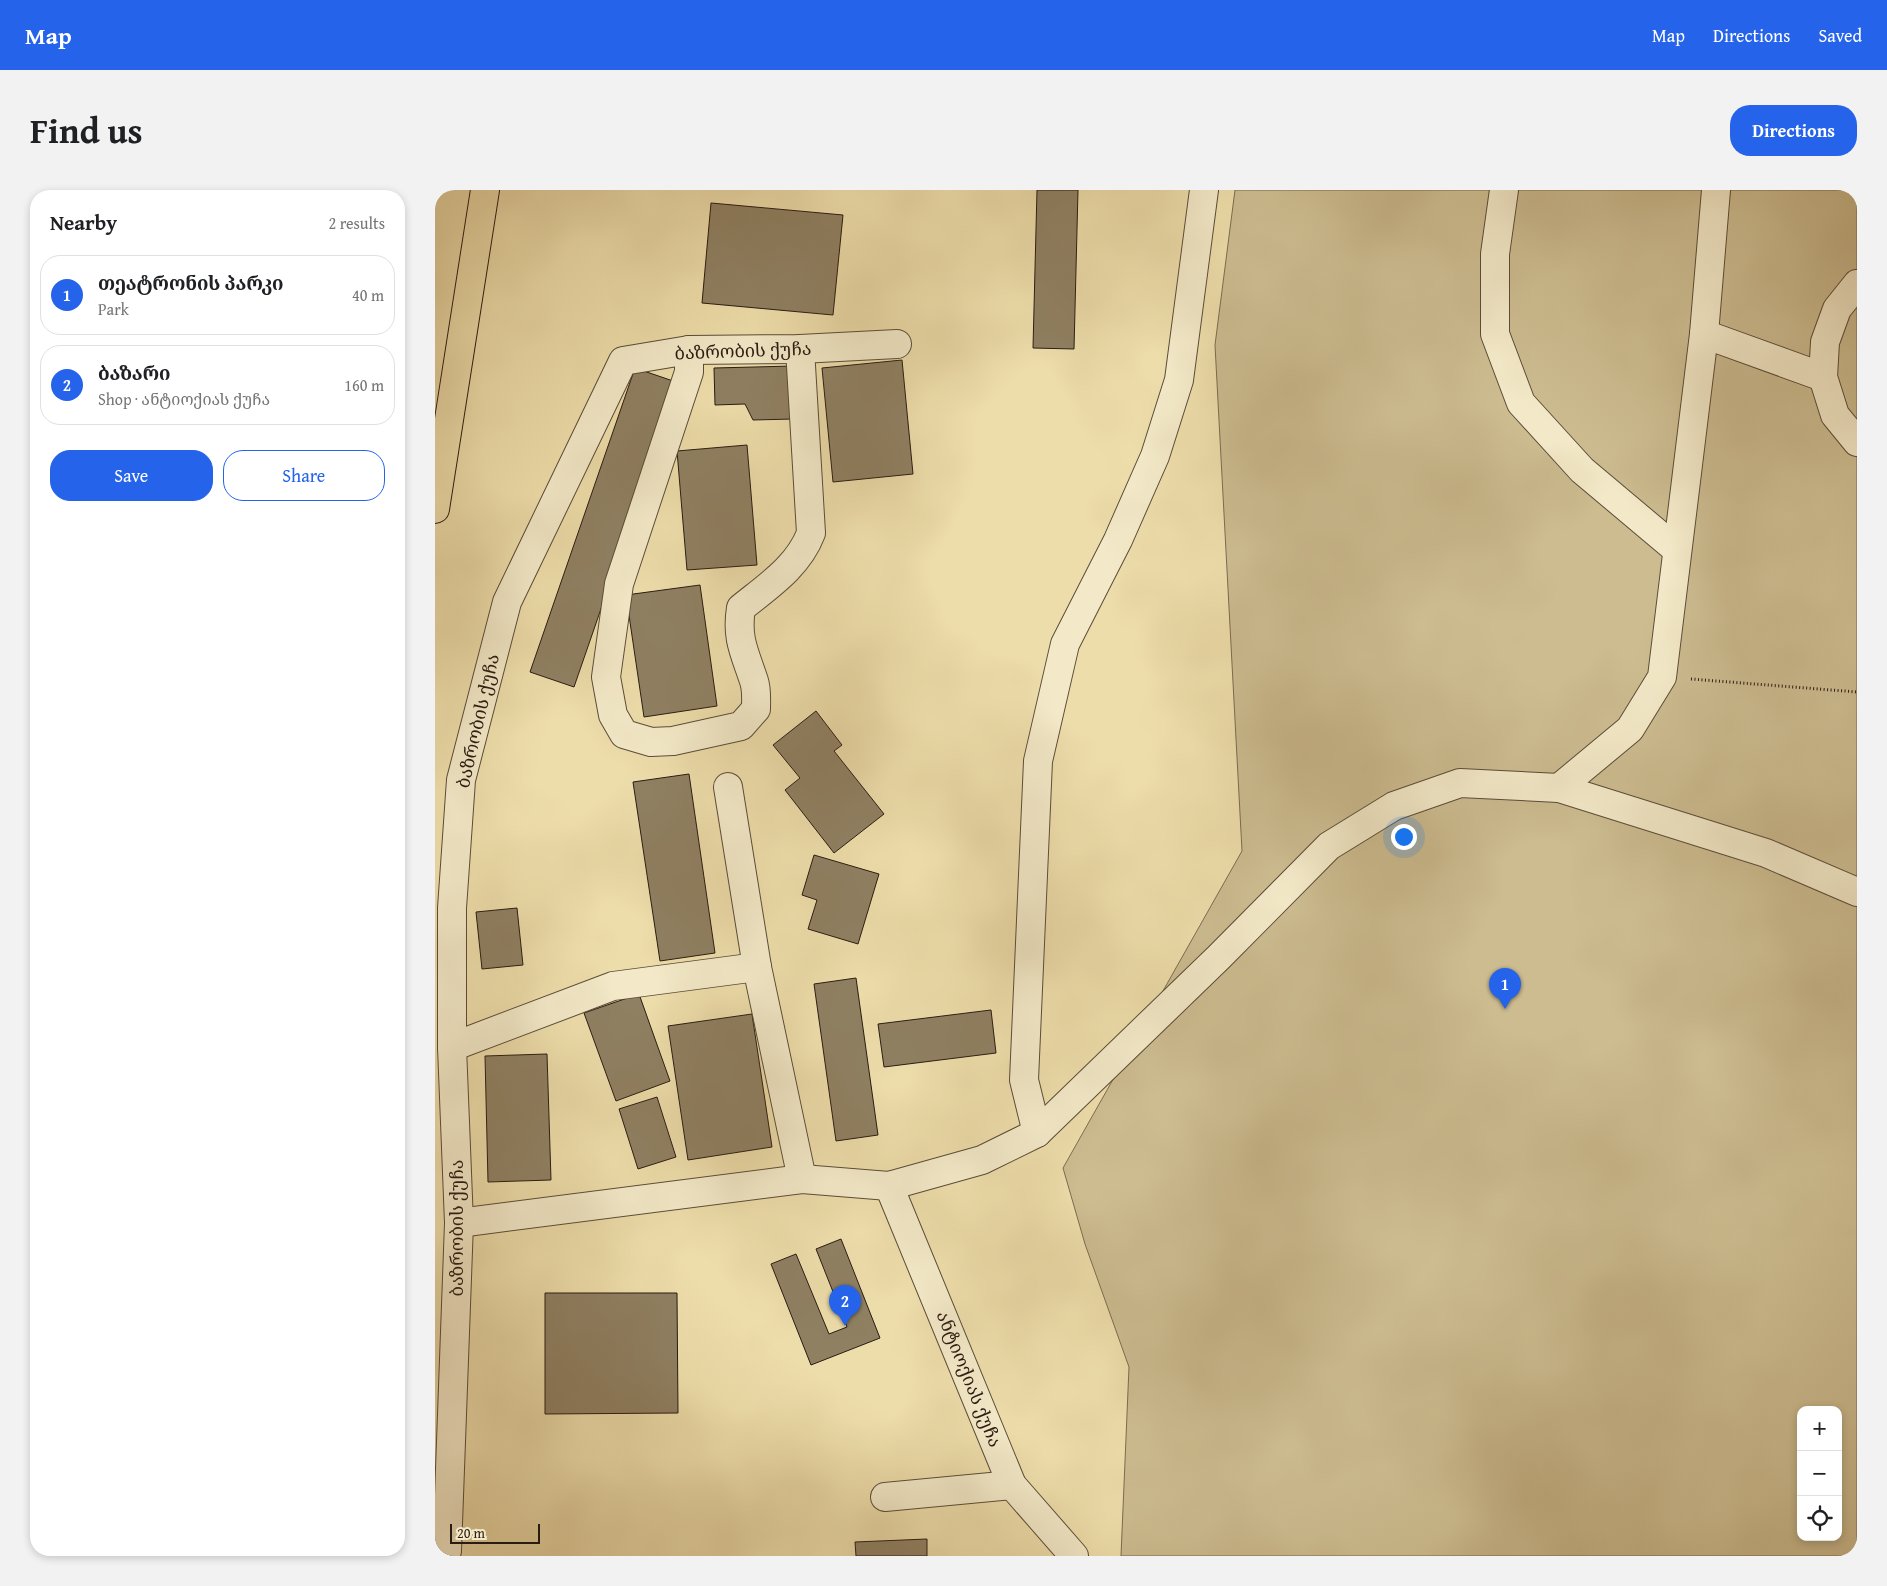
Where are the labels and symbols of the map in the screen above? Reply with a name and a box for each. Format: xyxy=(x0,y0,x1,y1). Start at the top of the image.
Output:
street label: ბაზრობის ქუჩა xyxy=(674,335,812,366)
street label: ბაზრობის ქუჩა xyxy=(449,651,506,791)
your location xyxy=(1391,824,1417,850)
pin: 1 xyxy=(1489,968,1521,1009)
street label: ბაზრობის ქუჩა xyxy=(443,1159,470,1297)
pin: 2 xyxy=(829,1285,861,1326)
street label: ანტიოქიას ქუჩა xyxy=(930,1307,1009,1451)
scale bar xyxy=(450,1521,540,1544)

